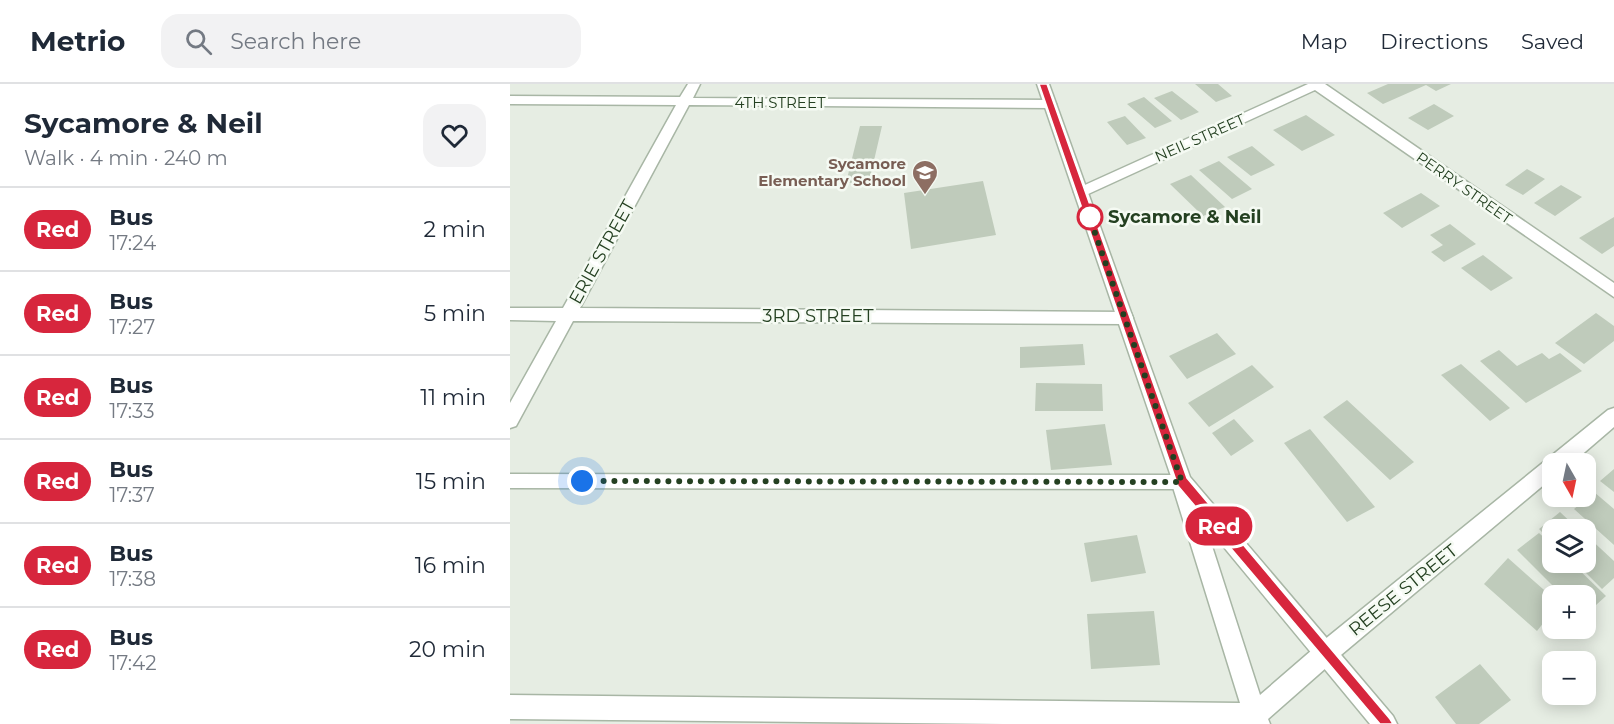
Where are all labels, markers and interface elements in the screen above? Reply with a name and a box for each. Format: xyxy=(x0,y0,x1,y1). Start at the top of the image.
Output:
search box xyxy=(161,14,581,68)
text: Metrio xyxy=(30,24,125,58)
icon: search xyxy=(182,25,215,58)
text: Search here xyxy=(230,28,361,55)
text: Map xyxy=(1301,29,1347,54)
text: Directions xyxy=(1380,29,1488,54)
text: Saved xyxy=(1521,29,1584,54)
street label: 4TH STREET xyxy=(734,93,826,112)
button: heart xyxy=(423,104,486,167)
text: Sycamore & Neil xyxy=(24,106,263,140)
street label: NEIL STREET xyxy=(1152,109,1248,166)
text: Walk · 4 min · 240 m xyxy=(24,146,228,170)
street label: PERRY STREET xyxy=(1413,147,1516,228)
place label: Sycamore Elementary School xyxy=(758,154,906,190)
school or university icon: Sycamore Elementary School xyxy=(910,158,940,196)
street label: ERIE STREET xyxy=(564,195,640,308)
text: Bus xyxy=(109,204,153,231)
marker: Sycamore & Neil xyxy=(1077,204,1103,230)
place label: Sycamore & Neil xyxy=(1108,206,1261,228)
text: 2 min xyxy=(424,216,486,243)
text: Red xyxy=(36,217,79,242)
text: 17:24 xyxy=(109,231,156,255)
text: Bus xyxy=(109,288,153,315)
text: 5 min xyxy=(424,300,486,327)
text: Red xyxy=(36,301,79,326)
street label: 3RD STREET xyxy=(762,305,874,327)
text: 17:27 xyxy=(109,315,155,339)
text: Bus xyxy=(109,372,153,399)
text: 11 min xyxy=(420,384,486,411)
text: Red xyxy=(36,385,79,410)
text: 17:33 xyxy=(109,399,155,423)
north arrow xyxy=(1542,453,1596,507)
map controls xyxy=(1542,453,1596,705)
text: Bus xyxy=(109,456,153,483)
your location xyxy=(567,466,597,496)
text: 15 min xyxy=(416,468,486,495)
text: Red xyxy=(36,469,79,494)
text: 17:37 xyxy=(109,483,155,507)
line badge: Red xyxy=(1184,506,1254,546)
text: Red xyxy=(1197,514,1241,539)
button: layers xyxy=(1542,519,1596,573)
street label: REESE STREET xyxy=(1344,539,1462,641)
text: Bus xyxy=(109,540,153,567)
text: 16 min xyxy=(415,552,486,579)
text: Red xyxy=(36,553,79,578)
text: 17:38 xyxy=(109,567,156,591)
button: + xyxy=(1542,585,1596,639)
text: Bus xyxy=(109,624,153,651)
text: 20 min xyxy=(409,636,486,663)
text: Red xyxy=(36,637,79,662)
text: 17:42 xyxy=(109,651,157,675)
button: − xyxy=(1542,651,1596,705)

